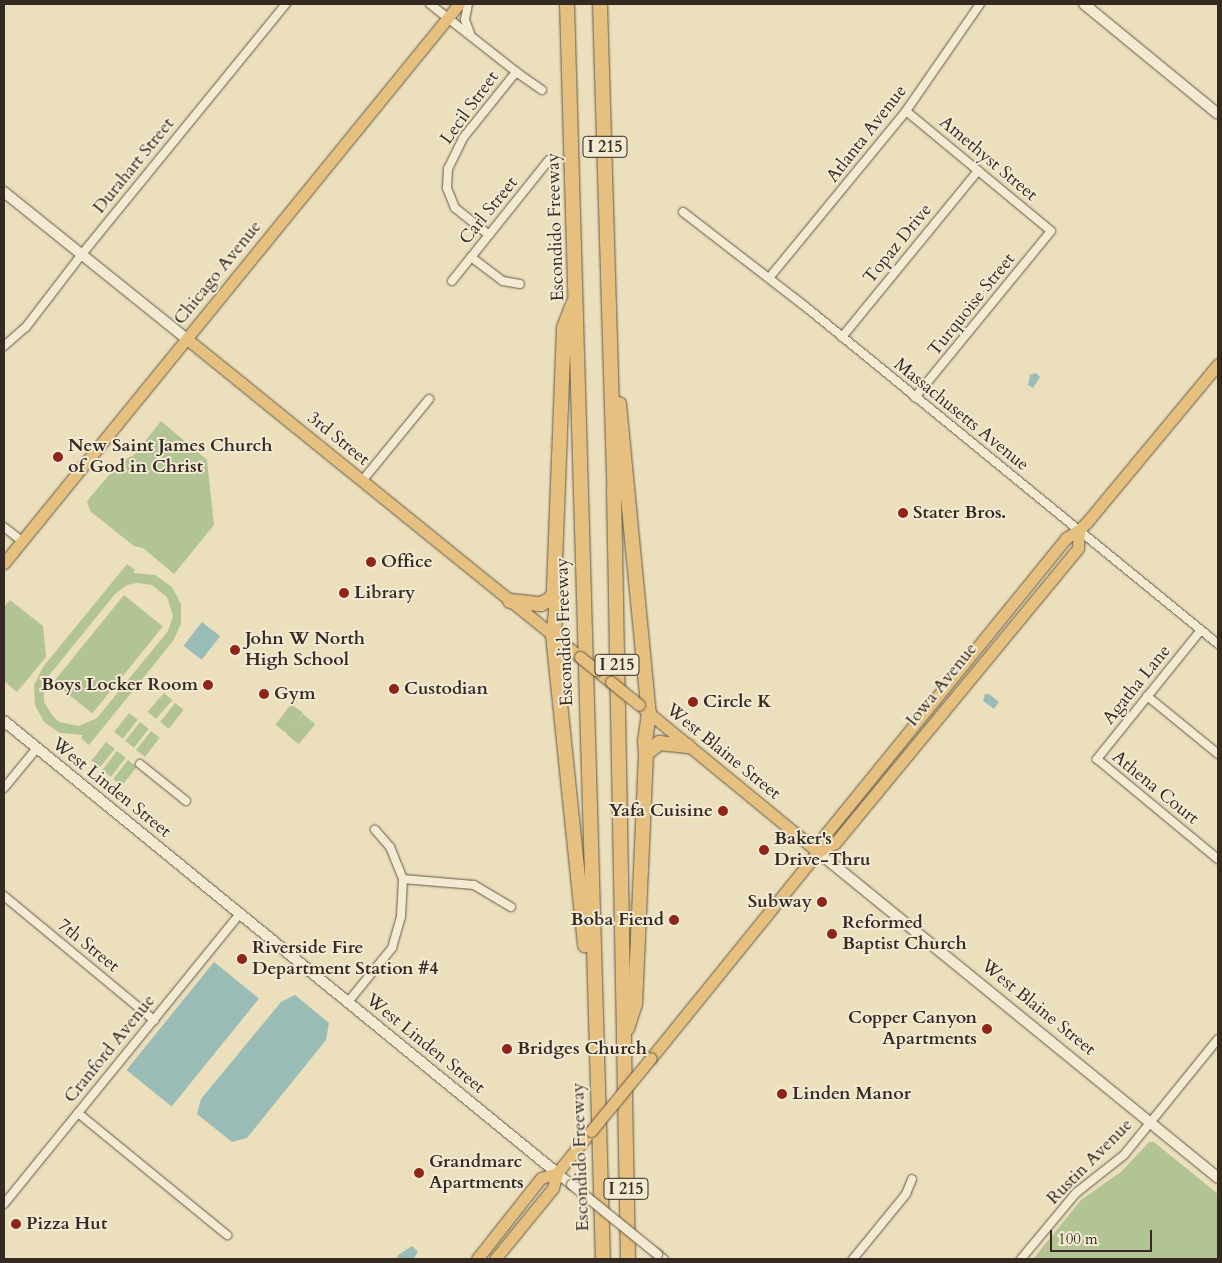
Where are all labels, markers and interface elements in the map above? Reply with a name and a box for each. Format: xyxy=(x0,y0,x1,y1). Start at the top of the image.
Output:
street label: Lecil Street xyxy=(436,67,504,149)
street label: Atlanta Avenue xyxy=(822,81,912,187)
street label: Amethyst Street xyxy=(935,112,1041,206)
street label: Durahart Street xyxy=(89,114,179,218)
road number: I 215 xyxy=(581,134,629,160)
street label: Escondido Freeway xyxy=(543,152,569,302)
street label: Carl Street xyxy=(455,173,523,249)
street label: Topaz Drive xyxy=(859,200,937,288)
street label: Chicago Avenue xyxy=(169,217,267,329)
street label: Turquoise Street xyxy=(924,249,1020,361)
street label: Massachusetts Avenue xyxy=(889,354,1033,476)
street label: 3rd Street xyxy=(303,407,373,471)
place label: New Saint James Church of God in Christ xyxy=(68,436,272,478)
marker: New Saint James Church of God in Christ xyxy=(52,451,64,463)
place label: Stater Bros. xyxy=(913,502,1006,524)
marker: Stater Bros. xyxy=(897,507,909,519)
place label: Office xyxy=(381,551,433,573)
marker: Office xyxy=(365,556,377,568)
street label: Escondido Freeway xyxy=(552,557,578,707)
place label: Library xyxy=(354,582,415,604)
marker: Library xyxy=(338,587,350,599)
place label: John W North High School xyxy=(245,629,365,672)
street label: Iowa Avenue xyxy=(902,639,982,731)
street label: Agatha Lane xyxy=(1098,641,1176,729)
marker: John W North High School xyxy=(229,644,241,656)
road number: I 215 xyxy=(593,652,641,678)
place label: Boys Locker Room xyxy=(41,674,198,696)
place label: Custodian xyxy=(404,678,488,700)
marker: Boys Locker Room xyxy=(202,679,214,691)
place label: Gym xyxy=(274,683,315,705)
marker: Custodian xyxy=(388,683,400,695)
marker: Gym xyxy=(258,688,270,700)
place label: Circle K xyxy=(703,691,772,713)
marker: Circle K xyxy=(687,696,699,708)
street label: West Blaine Street xyxy=(661,699,785,805)
street label: West Linden Street xyxy=(47,733,175,843)
street label: Athena Court xyxy=(1107,747,1203,829)
place label: Yafa Cuisine xyxy=(609,800,713,822)
marker: Yafa Cuisine xyxy=(717,805,729,817)
place label: Baker's Drive-Thru xyxy=(774,829,871,872)
marker: Baker's Drive-Thru xyxy=(758,844,770,856)
place label: Subway xyxy=(748,891,812,913)
marker: Subway xyxy=(816,896,828,908)
place label: Boba Fiend xyxy=(571,909,664,931)
place label: Reformed Baptist Church xyxy=(842,913,967,956)
marker: Boba Fiend xyxy=(668,914,680,926)
street label: 7th Street xyxy=(53,915,123,977)
marker: Reformed Baptist Church xyxy=(826,928,838,940)
place label: Riverside Fire Department Station #4 xyxy=(252,938,438,981)
marker: Riverside Fire Department Station #4 xyxy=(236,953,248,965)
street label: West Blaine Street xyxy=(976,955,1100,1061)
street label: West Linden Street xyxy=(361,989,489,1099)
street label: Cranford Avenue xyxy=(60,991,160,1107)
place label: Copper Canyon Apartments xyxy=(848,1008,977,1050)
marker: Copper Canyon Apartments xyxy=(981,1023,993,1035)
place label: Bridges Church xyxy=(517,1038,647,1060)
marker: Bridges Church xyxy=(501,1043,513,1055)
street label: Escondido Freeway xyxy=(568,1082,594,1232)
place label: Linden Manor xyxy=(792,1083,911,1105)
marker: Linden Manor xyxy=(776,1088,788,1100)
street label: Rustin Avenue xyxy=(1043,1115,1137,1209)
place label: Grandmarc Apartments xyxy=(429,1152,524,1194)
marker: Grandmarc Apartments xyxy=(413,1167,425,1179)
road number: I 215 xyxy=(602,1176,650,1202)
place label: Pizza Hut xyxy=(26,1213,107,1235)
marker: Pizza Hut xyxy=(10,1218,22,1230)
scale bar xyxy=(1052,1220,1154,1252)
text: 100 m xyxy=(1058,1229,1098,1249)

